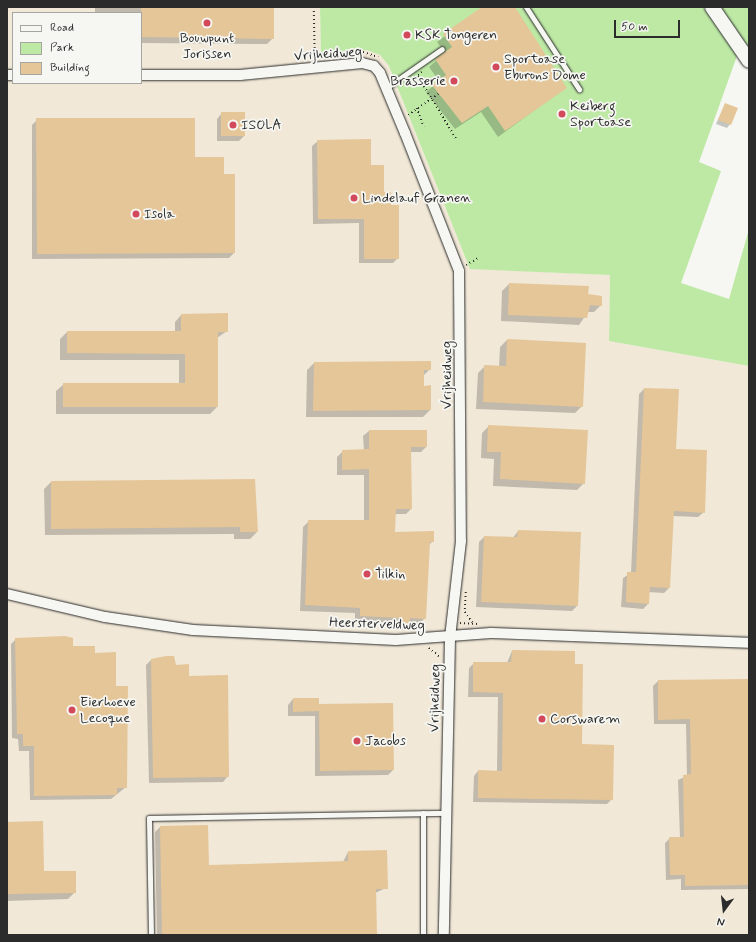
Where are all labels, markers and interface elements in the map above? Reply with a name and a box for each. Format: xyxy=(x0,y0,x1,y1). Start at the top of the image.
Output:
legend xyxy=(12,12,142,84)
scale bar xyxy=(616,12,682,38)
marker: Bouwpunt Jorissen xyxy=(202,18,212,28)
text: 50 m xyxy=(621,19,648,35)
text: Road xyxy=(50,20,74,36)
place label: KSK Tongeren xyxy=(415,27,497,43)
place label: Bouwpunt Jorissen xyxy=(180,30,234,62)
marker: KSK Tongeren xyxy=(402,30,412,40)
text: Park xyxy=(50,40,74,56)
street label: Vrijheidweg xyxy=(293,43,363,65)
place label: Sportoase Eburons Dome xyxy=(504,51,587,84)
text: Building xyxy=(50,60,90,76)
marker: Sportoase Eburons Dome xyxy=(491,62,501,72)
place label: Brasserie xyxy=(390,73,446,89)
marker: Brasserie xyxy=(449,76,459,86)
place label: Keiberg Sportoase xyxy=(570,98,631,130)
marker: Keiberg Sportoase xyxy=(557,109,567,119)
place label: ISOLA xyxy=(241,117,282,133)
marker: ISOLA xyxy=(228,120,238,130)
place label: Lindelauf Granen xyxy=(362,190,470,206)
marker: Lindelauf Granen xyxy=(349,193,359,203)
place label: Isola xyxy=(144,206,175,222)
marker: Isola xyxy=(131,209,141,219)
street label: Vrijheidweg xyxy=(439,341,455,409)
place label: Tilkin xyxy=(375,566,405,582)
marker: Tilkin xyxy=(362,569,372,579)
street label: Heersterveldweg xyxy=(329,614,425,634)
street label: Vrijheidweg xyxy=(426,664,444,732)
place label: Eierhoeve Lecoque xyxy=(80,694,136,726)
marker: Eierhoeve Lecoque xyxy=(67,705,77,715)
place label: Corswarem xyxy=(550,711,620,727)
marker: Corswarem xyxy=(537,714,547,724)
place label: Jacobs xyxy=(365,733,406,749)
marker: Jacobs xyxy=(352,736,362,746)
north arrow xyxy=(704,890,744,930)
text: N xyxy=(716,914,726,929)

